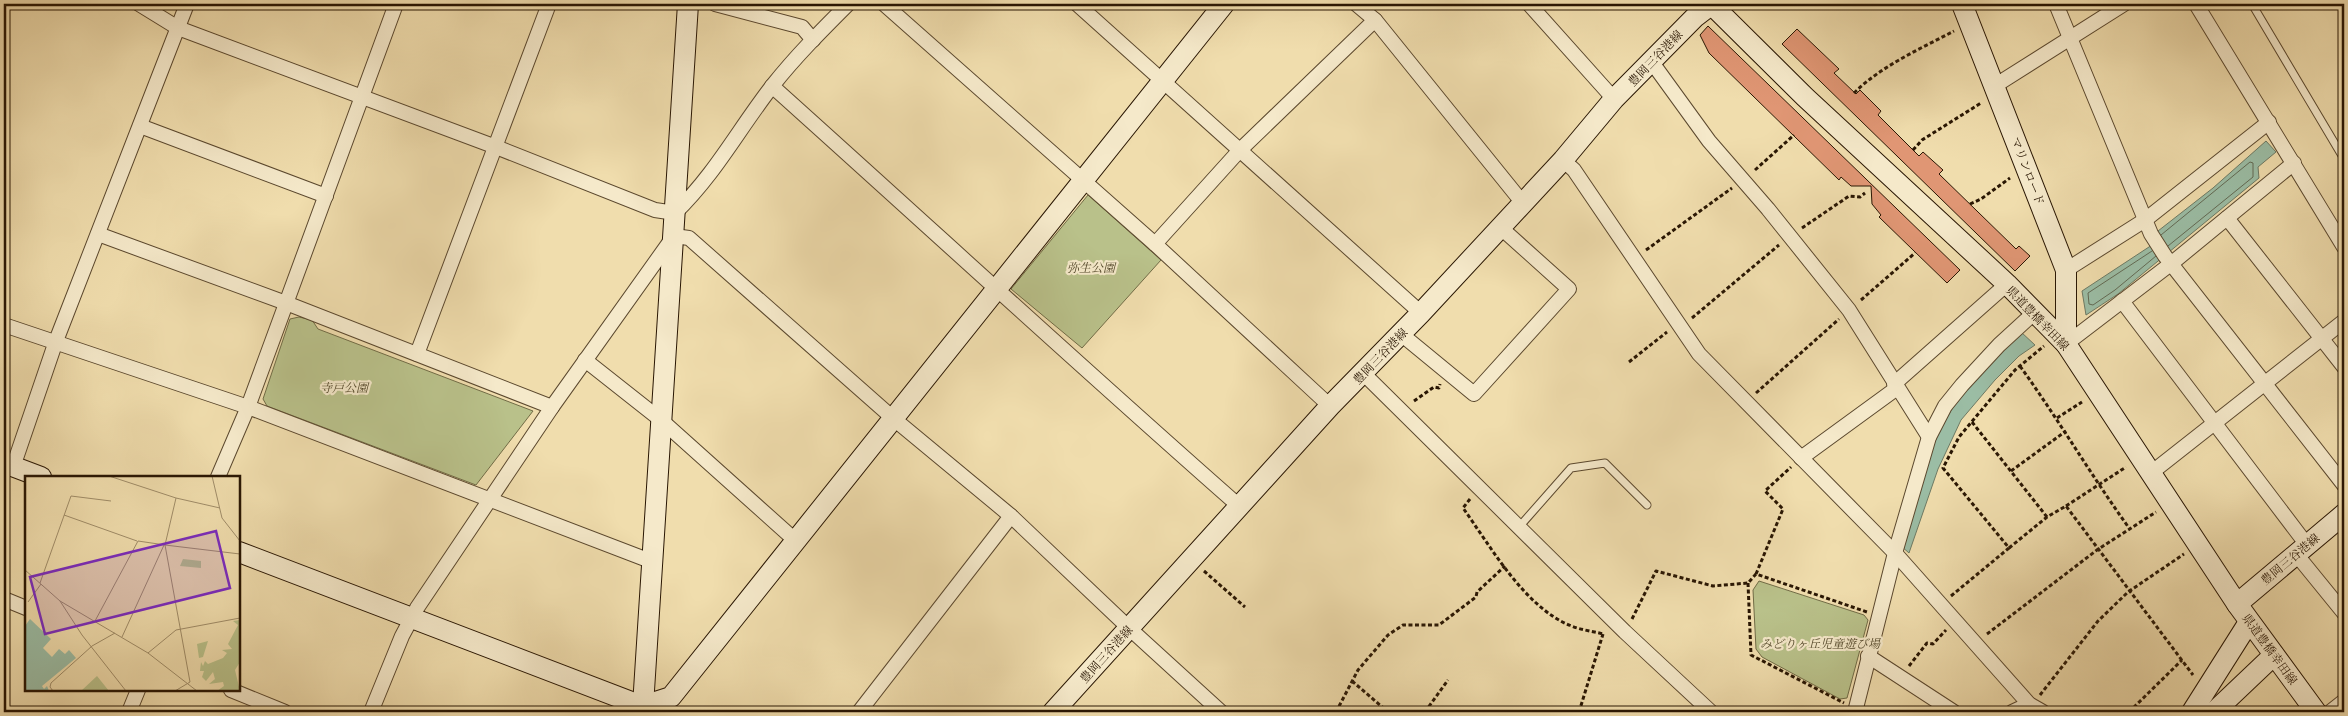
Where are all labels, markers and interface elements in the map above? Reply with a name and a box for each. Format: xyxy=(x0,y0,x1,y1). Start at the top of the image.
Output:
street label: 豊岡三谷港線 xyxy=(1625,27,1685,89)
street label: マリンロード xyxy=(2008,135,2048,207)
park label: 弥生公園 xyxy=(1067,260,1117,275)
street label: 県道豊橋幸田線 xyxy=(2003,283,2073,353)
street label: 豊岡三谷港線 xyxy=(1350,325,1410,387)
park label: 寺戸公園 xyxy=(320,380,370,395)
inset map xyxy=(25,476,240,691)
street label: 豊岡三谷港線 xyxy=(2258,530,2322,588)
street label: 県道豊橋幸田線 xyxy=(2239,611,2301,687)
street label: 豊岡三谷港線 xyxy=(1076,622,1136,686)
park label: みどりヶ丘児童遊び場 xyxy=(1760,636,1881,651)

